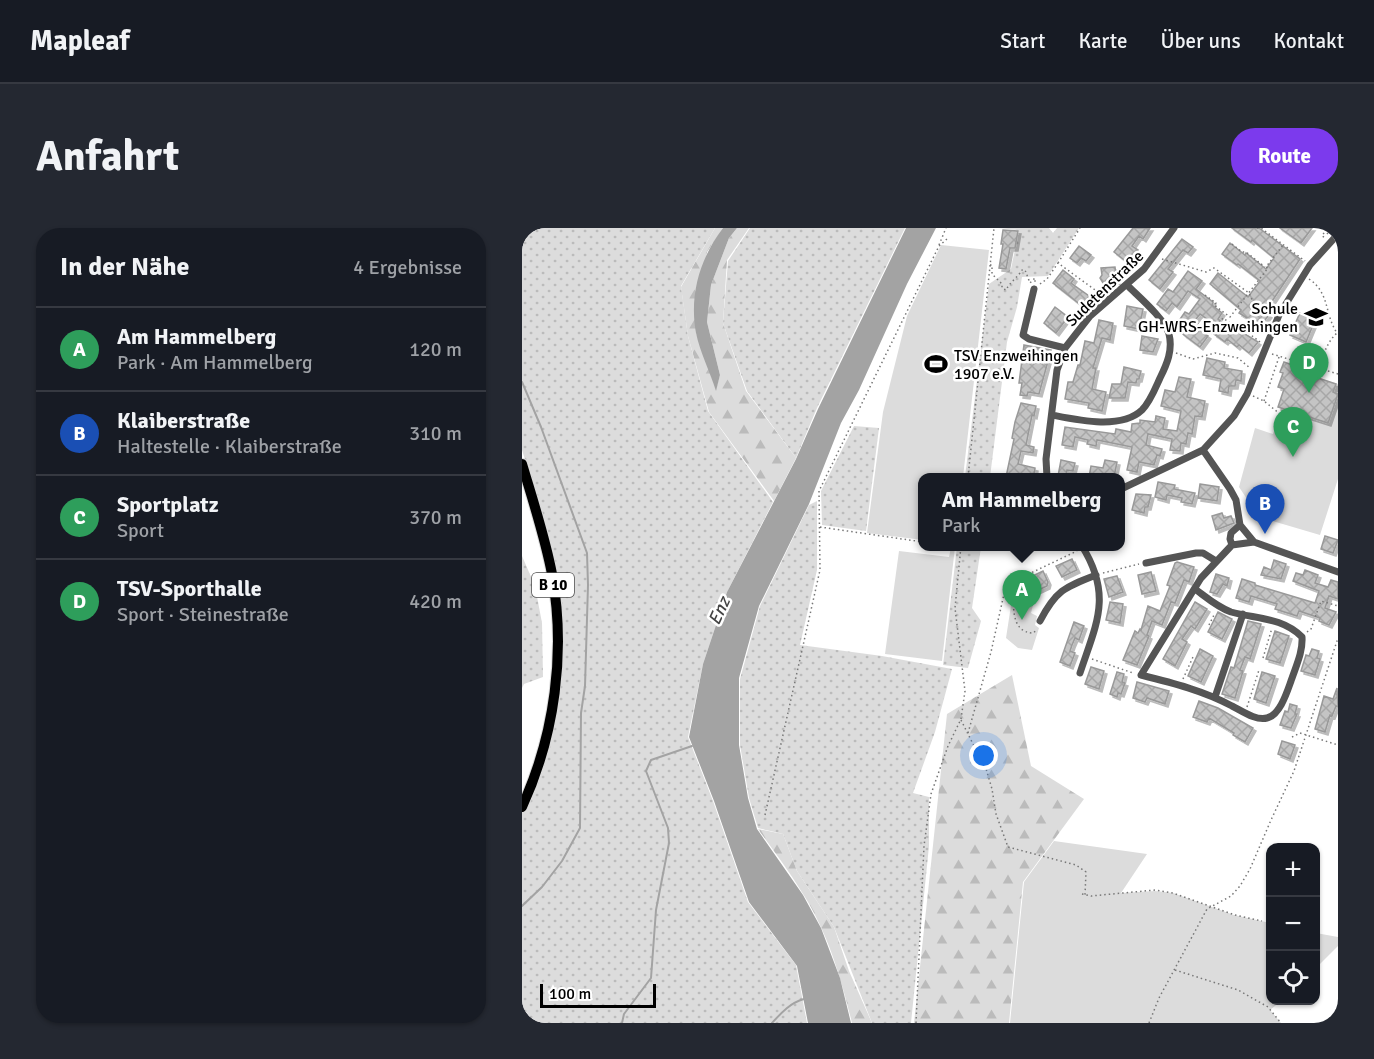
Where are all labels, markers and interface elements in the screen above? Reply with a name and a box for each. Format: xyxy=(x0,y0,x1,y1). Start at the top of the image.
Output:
text: Mapleaf xyxy=(30,24,130,58)
text: Start xyxy=(1000,28,1045,54)
text: Karte xyxy=(1078,28,1127,54)
text: Über uns xyxy=(1160,28,1241,54)
text: Kontakt xyxy=(1274,28,1344,54)
button: Route xyxy=(1231,128,1338,184)
text: Anfahrt xyxy=(36,131,179,182)
street label: Sudetenstraße xyxy=(1061,246,1148,331)
text: In der Nähe xyxy=(60,251,190,283)
text: 4 Ergebnisse xyxy=(353,255,462,280)
place label: Schule GH-WRS-Enzweihingen xyxy=(1138,299,1298,337)
school or university icon: Schule GH-WRS-Enzweihingen xyxy=(1303,304,1329,330)
text: Am Hammelberg xyxy=(117,323,276,350)
text: A xyxy=(73,337,86,362)
text: 120 m xyxy=(409,337,462,362)
pin: D xyxy=(1290,344,1328,393)
place label: TSV Enzweihingen 1907 e.V. xyxy=(954,346,1079,384)
text: Park · Am Hammelberg xyxy=(117,350,313,375)
sports icon: TSV Enzweihingen 1907 e.V. xyxy=(923,351,949,377)
text: Klaiberstraße xyxy=(117,407,250,434)
pin: C xyxy=(1274,408,1312,457)
text: B xyxy=(73,421,86,446)
text: 310 m xyxy=(409,421,462,446)
text: Haltestelle · Klaiberstraße xyxy=(117,434,342,459)
popup xyxy=(918,473,1125,551)
pin: B xyxy=(1246,484,1284,534)
text: Am Hammelberg xyxy=(942,486,1101,513)
text: Sportplatz xyxy=(117,491,219,518)
text: C xyxy=(73,505,86,530)
text: 370 m xyxy=(409,505,462,530)
text: Park xyxy=(942,513,980,538)
text: Sport xyxy=(117,518,164,543)
pin: A xyxy=(1002,570,1042,620)
road number: B 10 xyxy=(532,573,574,597)
text: TSV-Sporthalle xyxy=(117,575,262,602)
text: D xyxy=(73,589,86,614)
text: 420 m xyxy=(409,589,462,614)
water label: Enz xyxy=(703,592,736,628)
text: Sport · Steinestraße xyxy=(117,602,289,627)
your location xyxy=(969,741,998,770)
map controls xyxy=(1266,843,1320,1005)
button: + xyxy=(1266,843,1320,897)
button: − xyxy=(1266,897,1320,951)
button: locate xyxy=(1266,951,1320,1005)
scale bar xyxy=(540,981,656,1008)
text: 100 m xyxy=(549,984,591,1004)

